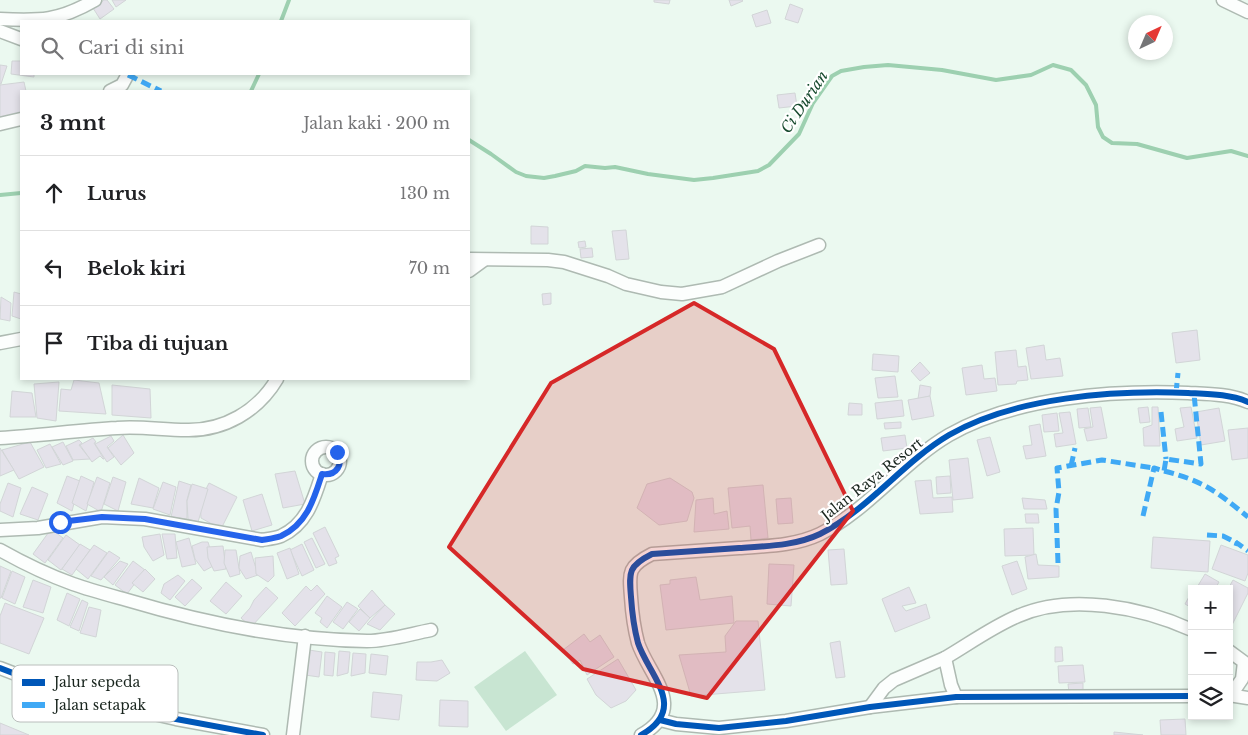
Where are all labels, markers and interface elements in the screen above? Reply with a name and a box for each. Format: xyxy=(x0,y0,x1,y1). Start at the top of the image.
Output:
north arrow xyxy=(1128,15,1173,60)
search box xyxy=(20,20,470,75)
icon: search xyxy=(38,34,66,62)
text: Cari di sini xyxy=(78,36,184,59)
water label: Ci Durian xyxy=(776,67,832,137)
text: 3 mnt xyxy=(40,110,105,136)
text: Jalan kaki · 200 m xyxy=(303,113,450,133)
icon: ahead xyxy=(40,179,68,207)
text: Lurus xyxy=(87,182,146,205)
text: 130 m xyxy=(400,183,450,203)
icon: left xyxy=(40,254,68,282)
text: Belok kiri xyxy=(87,257,186,280)
text: 70 m xyxy=(409,258,450,278)
icon: arrive xyxy=(40,329,68,357)
text: Tiba di tujuan xyxy=(87,332,228,355)
street label: Jalan Raya Resort xyxy=(816,433,927,526)
route end xyxy=(326,441,349,464)
route start xyxy=(49,511,72,534)
map controls xyxy=(1188,585,1233,720)
button: + xyxy=(1188,585,1233,630)
button: − xyxy=(1188,630,1233,675)
legend xyxy=(12,665,178,722)
text: Jalur sepeda xyxy=(52,673,140,691)
button: layers xyxy=(1188,675,1233,720)
text: Jalan setapak xyxy=(52,696,146,714)

